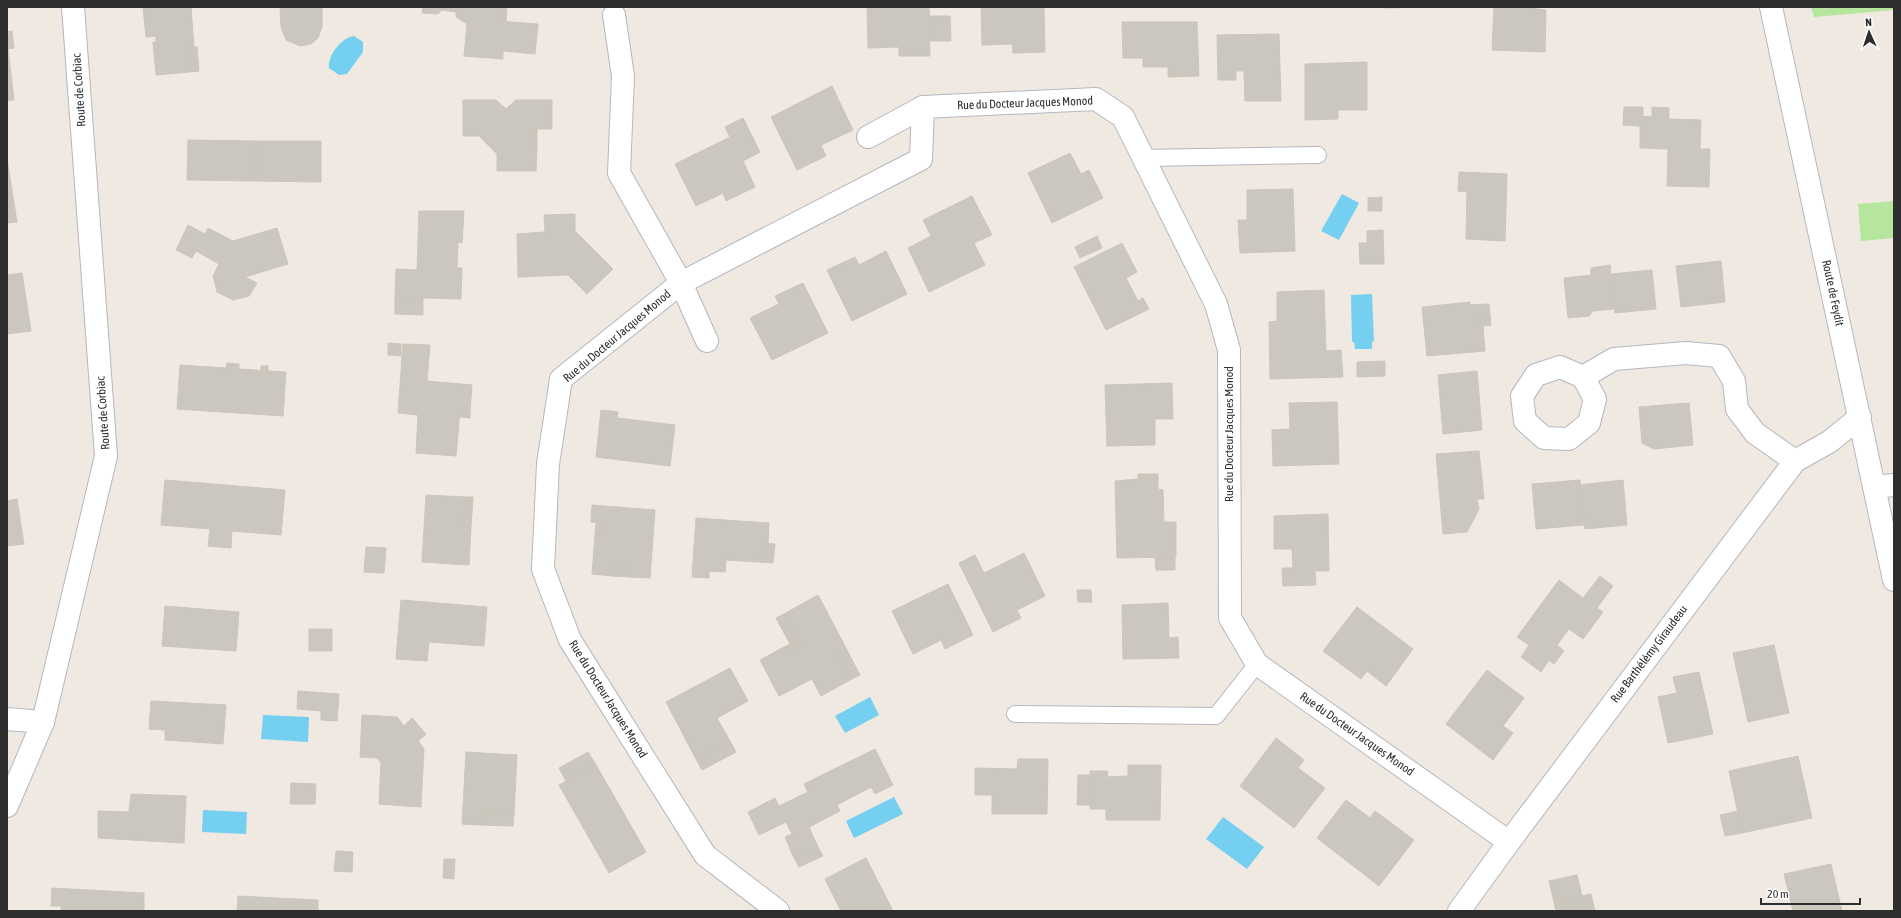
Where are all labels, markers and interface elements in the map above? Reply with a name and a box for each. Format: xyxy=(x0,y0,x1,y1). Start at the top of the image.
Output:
north arrow xyxy=(1849,12,1889,52)
text: N xyxy=(1865,16,1872,28)
street label: Route de Corbiac xyxy=(69,52,89,127)
street label: Rue du Docteur Jacques Monod xyxy=(957,94,1093,112)
street label: Route de Feydit xyxy=(1819,259,1847,328)
street label: Rue du Docteur Jacques Monod xyxy=(560,287,674,385)
street label: Rue du Docteur Jacques Monod xyxy=(1222,366,1236,502)
street label: Route de Corbiac xyxy=(93,375,113,450)
street label: Rue Barthélémy Giraudeau xyxy=(1608,602,1690,705)
street label: Rue du Docteur Jacques Monod xyxy=(566,638,650,760)
street label: Rue du Docteur Jacques Monod xyxy=(1297,689,1417,779)
scale bar xyxy=(1761,880,1860,906)
text: 20 m xyxy=(1767,887,1789,901)

